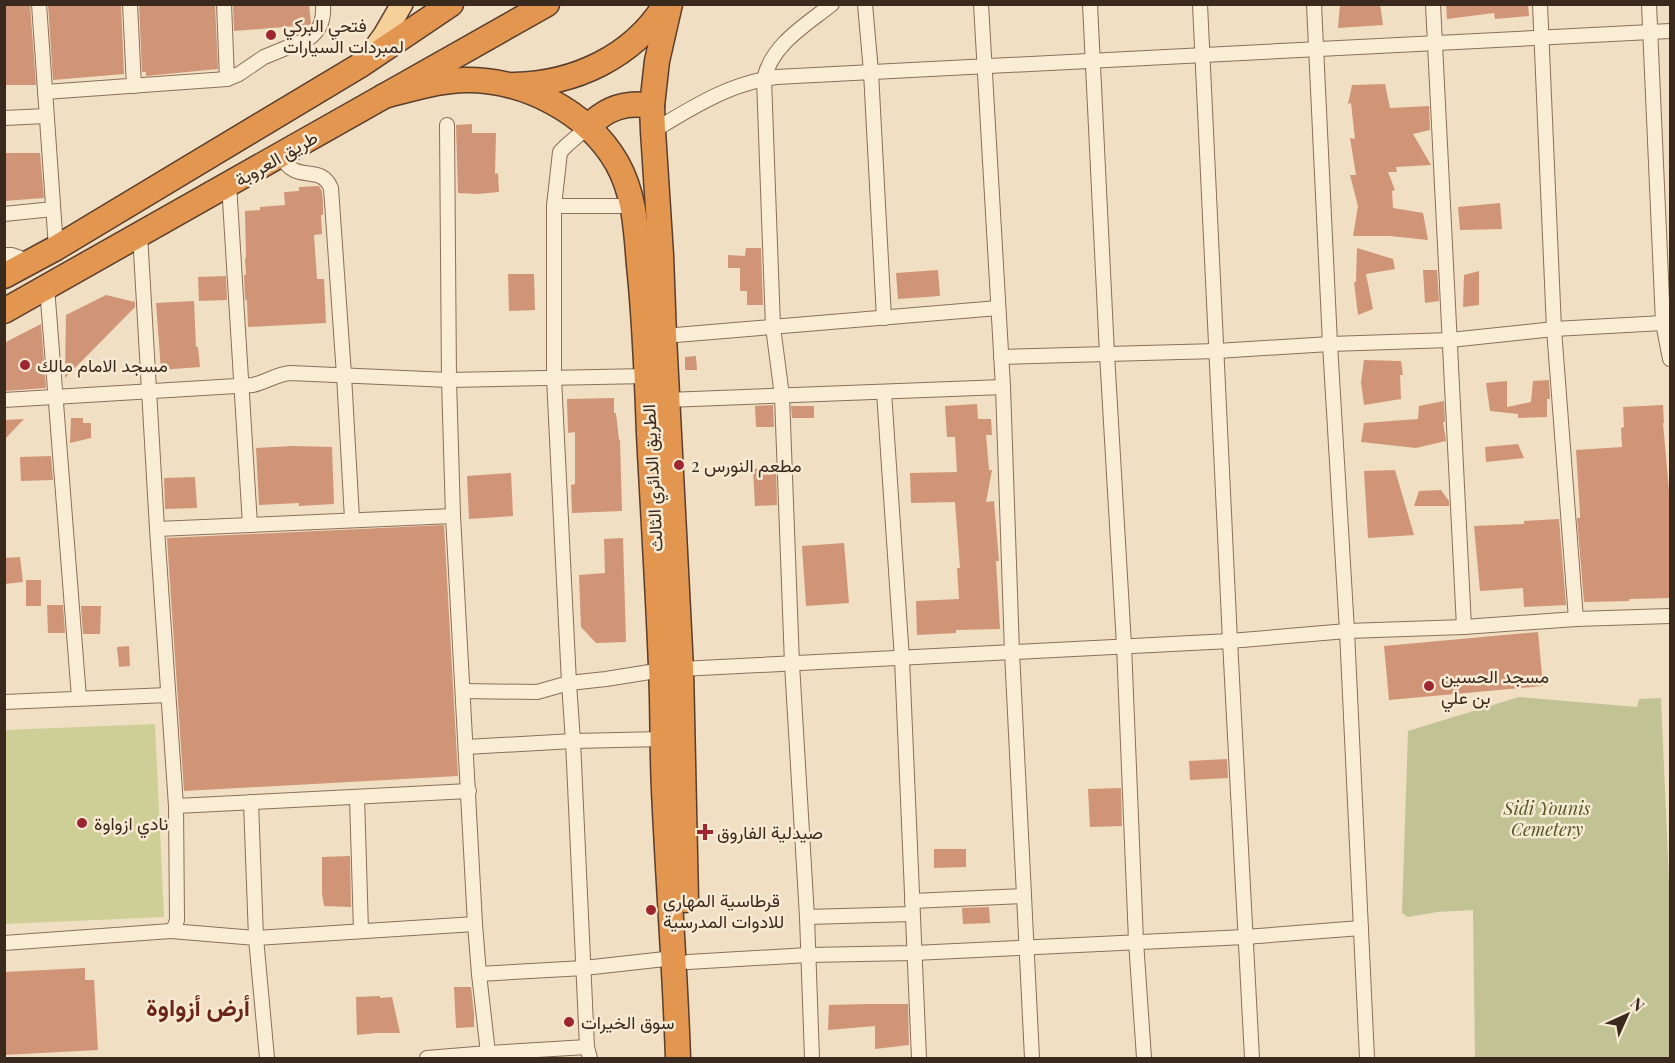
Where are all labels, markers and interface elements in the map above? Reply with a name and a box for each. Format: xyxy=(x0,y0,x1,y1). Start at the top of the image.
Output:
place label: فتحي البركي لمبردات السيارات xyxy=(283,13,404,58)
marker: فتحي البركي لمبردات السيارات xyxy=(264,28,278,42)
street label: طريق العروبة xyxy=(230,125,322,191)
place label: مسجد الامام مالك xyxy=(37,353,168,378)
marker: مسجد الامام مالك xyxy=(18,358,32,372)
street label: الطريق الدائري الثالث xyxy=(636,403,672,553)
place label: مطعم النورس 2 xyxy=(691,453,802,478)
marker: مطعم النورس 2 xyxy=(672,458,686,472)
place label: مسجد الحسين بن علي xyxy=(1441,664,1549,713)
marker: مسجد الحسين بن علي xyxy=(1422,679,1436,693)
park label: Sidi Younis Cemetery xyxy=(1503,796,1591,841)
place label: نادي ازواوة xyxy=(94,811,168,839)
marker: نادي ازواوة xyxy=(75,816,89,830)
place label: صيدلية الفاروق xyxy=(717,820,823,844)
marker: صيدلية الفاروق xyxy=(698,825,712,839)
place label: قرطاسية المهاري للادوات المدرسية xyxy=(663,888,784,933)
marker: قرطاسية المهاري للادوات المدرسية xyxy=(644,903,658,917)
north arrow xyxy=(1597,985,1657,1045)
district label: أرض أزواوة xyxy=(146,990,250,1023)
text: N xyxy=(1626,993,1650,1016)
place label: سوق الخيرات xyxy=(581,1010,675,1034)
marker: سوق الخيرات xyxy=(562,1015,576,1029)

